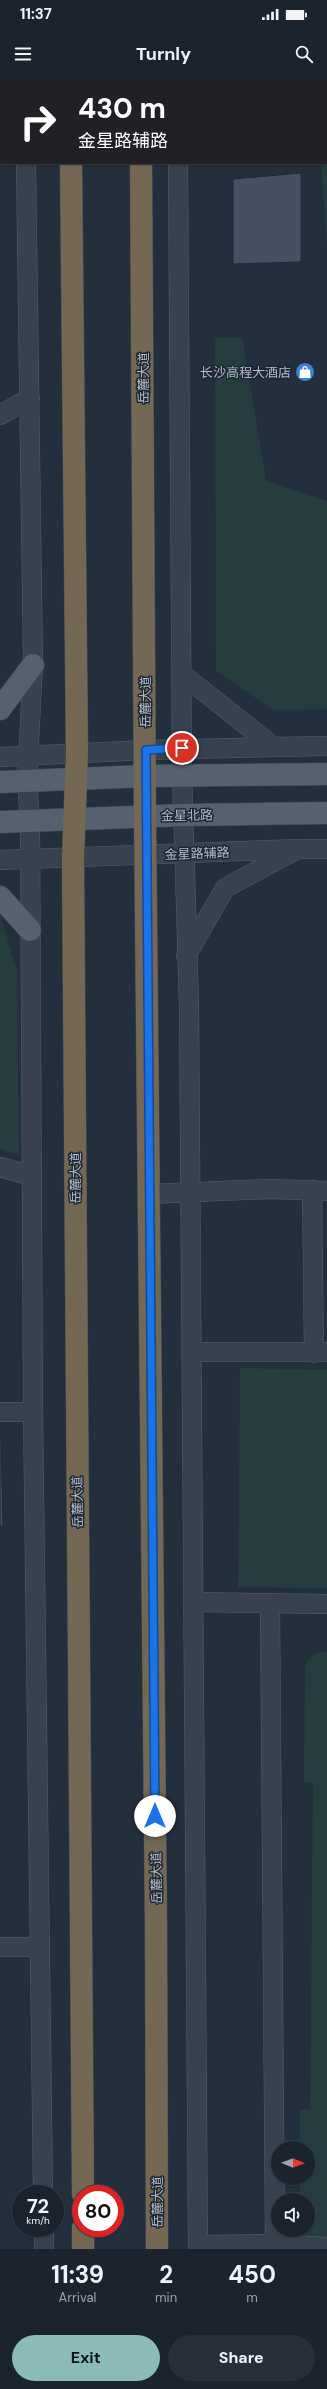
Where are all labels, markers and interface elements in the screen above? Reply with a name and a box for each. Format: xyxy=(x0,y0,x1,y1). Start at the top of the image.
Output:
text: 11:37 xyxy=(20,4,52,24)
text: Turnly xyxy=(136,42,191,66)
icon: menu xyxy=(12,43,34,65)
icon: search xyxy=(293,43,315,65)
text: 430 m xyxy=(78,90,166,127)
icon: right xyxy=(12,96,64,148)
text: 金星路辅路 xyxy=(78,129,168,153)
street label: 岳麓大道 xyxy=(135,352,152,404)
shop icon: 长沙高程大酒店 xyxy=(294,361,316,383)
place label: 长沙高程大酒店 xyxy=(200,364,291,381)
street label: 岳麓大道 xyxy=(137,676,154,728)
pin xyxy=(165,731,199,765)
icon: arrive xyxy=(171,737,193,759)
street label: 金星北路 xyxy=(161,807,213,824)
street label: 金星路辅路 xyxy=(164,844,230,863)
street label: 岳麓大道 xyxy=(67,1152,84,1204)
street label: 岳麓大道 xyxy=(69,1476,86,1528)
position arrow xyxy=(134,1795,176,1837)
street label: 岳麓大道 xyxy=(148,1852,165,1904)
north arrow xyxy=(271,2141,315,2185)
map controls xyxy=(271,2141,315,2237)
street label: 岳麓大道 xyxy=(149,2176,166,2228)
speed limit sign: 80 xyxy=(72,2185,124,2237)
text: 72 xyxy=(27,2193,49,2219)
button: sound xyxy=(271,2193,315,2237)
text: km/h xyxy=(26,2214,50,2227)
text: 11:39 xyxy=(51,2259,104,2290)
text: 2 xyxy=(159,2259,173,2290)
text: 450 xyxy=(228,2259,276,2290)
text: Arrival xyxy=(59,2289,96,2306)
text: min xyxy=(155,2289,177,2306)
text: m xyxy=(246,2289,258,2306)
button: Exit xyxy=(12,2335,160,2381)
button: Share xyxy=(168,2335,315,2381)

